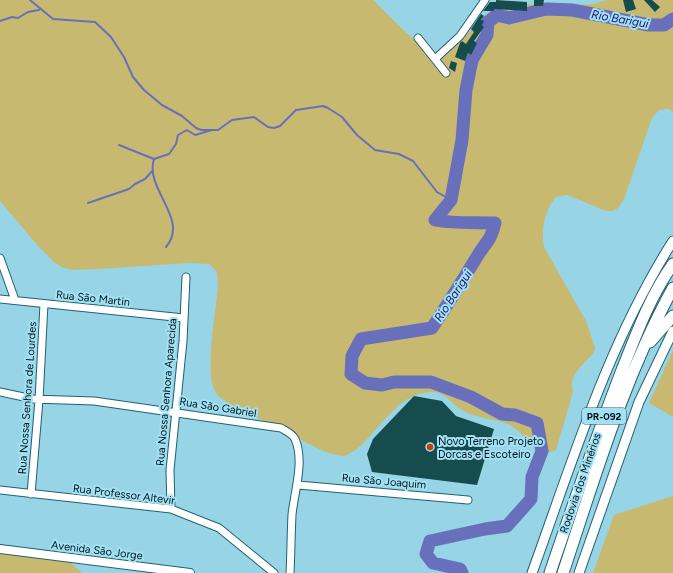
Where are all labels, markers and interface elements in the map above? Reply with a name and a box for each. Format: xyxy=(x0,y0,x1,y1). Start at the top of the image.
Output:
water label: Rio Barigui xyxy=(590,7,650,31)
water label: Rio Barigui xyxy=(431,268,475,324)
street label: Rua São Martin xyxy=(55,288,131,309)
street label: Rua Nossa Senhora Aparecida xyxy=(154,318,179,466)
street label: Rua Nossa Senhora de Lourdes xyxy=(16,321,39,475)
street label: Rua São Gabriel xyxy=(178,395,257,420)
road number: PR-092 xyxy=(582,408,626,424)
street label: Rodovia dos Minérios xyxy=(557,431,604,535)
place label: Novo Terreno Projeto Dorcas e Escoteiro xyxy=(438,435,543,461)
marker: Novo Terreno Projeto Dorcas e Escoteiro xyxy=(425,442,435,452)
street label: Rua São Joaquim xyxy=(341,471,427,492)
street label: Rua Professor Altevir xyxy=(72,482,176,507)
street label: Avenida São Jorge xyxy=(50,538,143,563)

